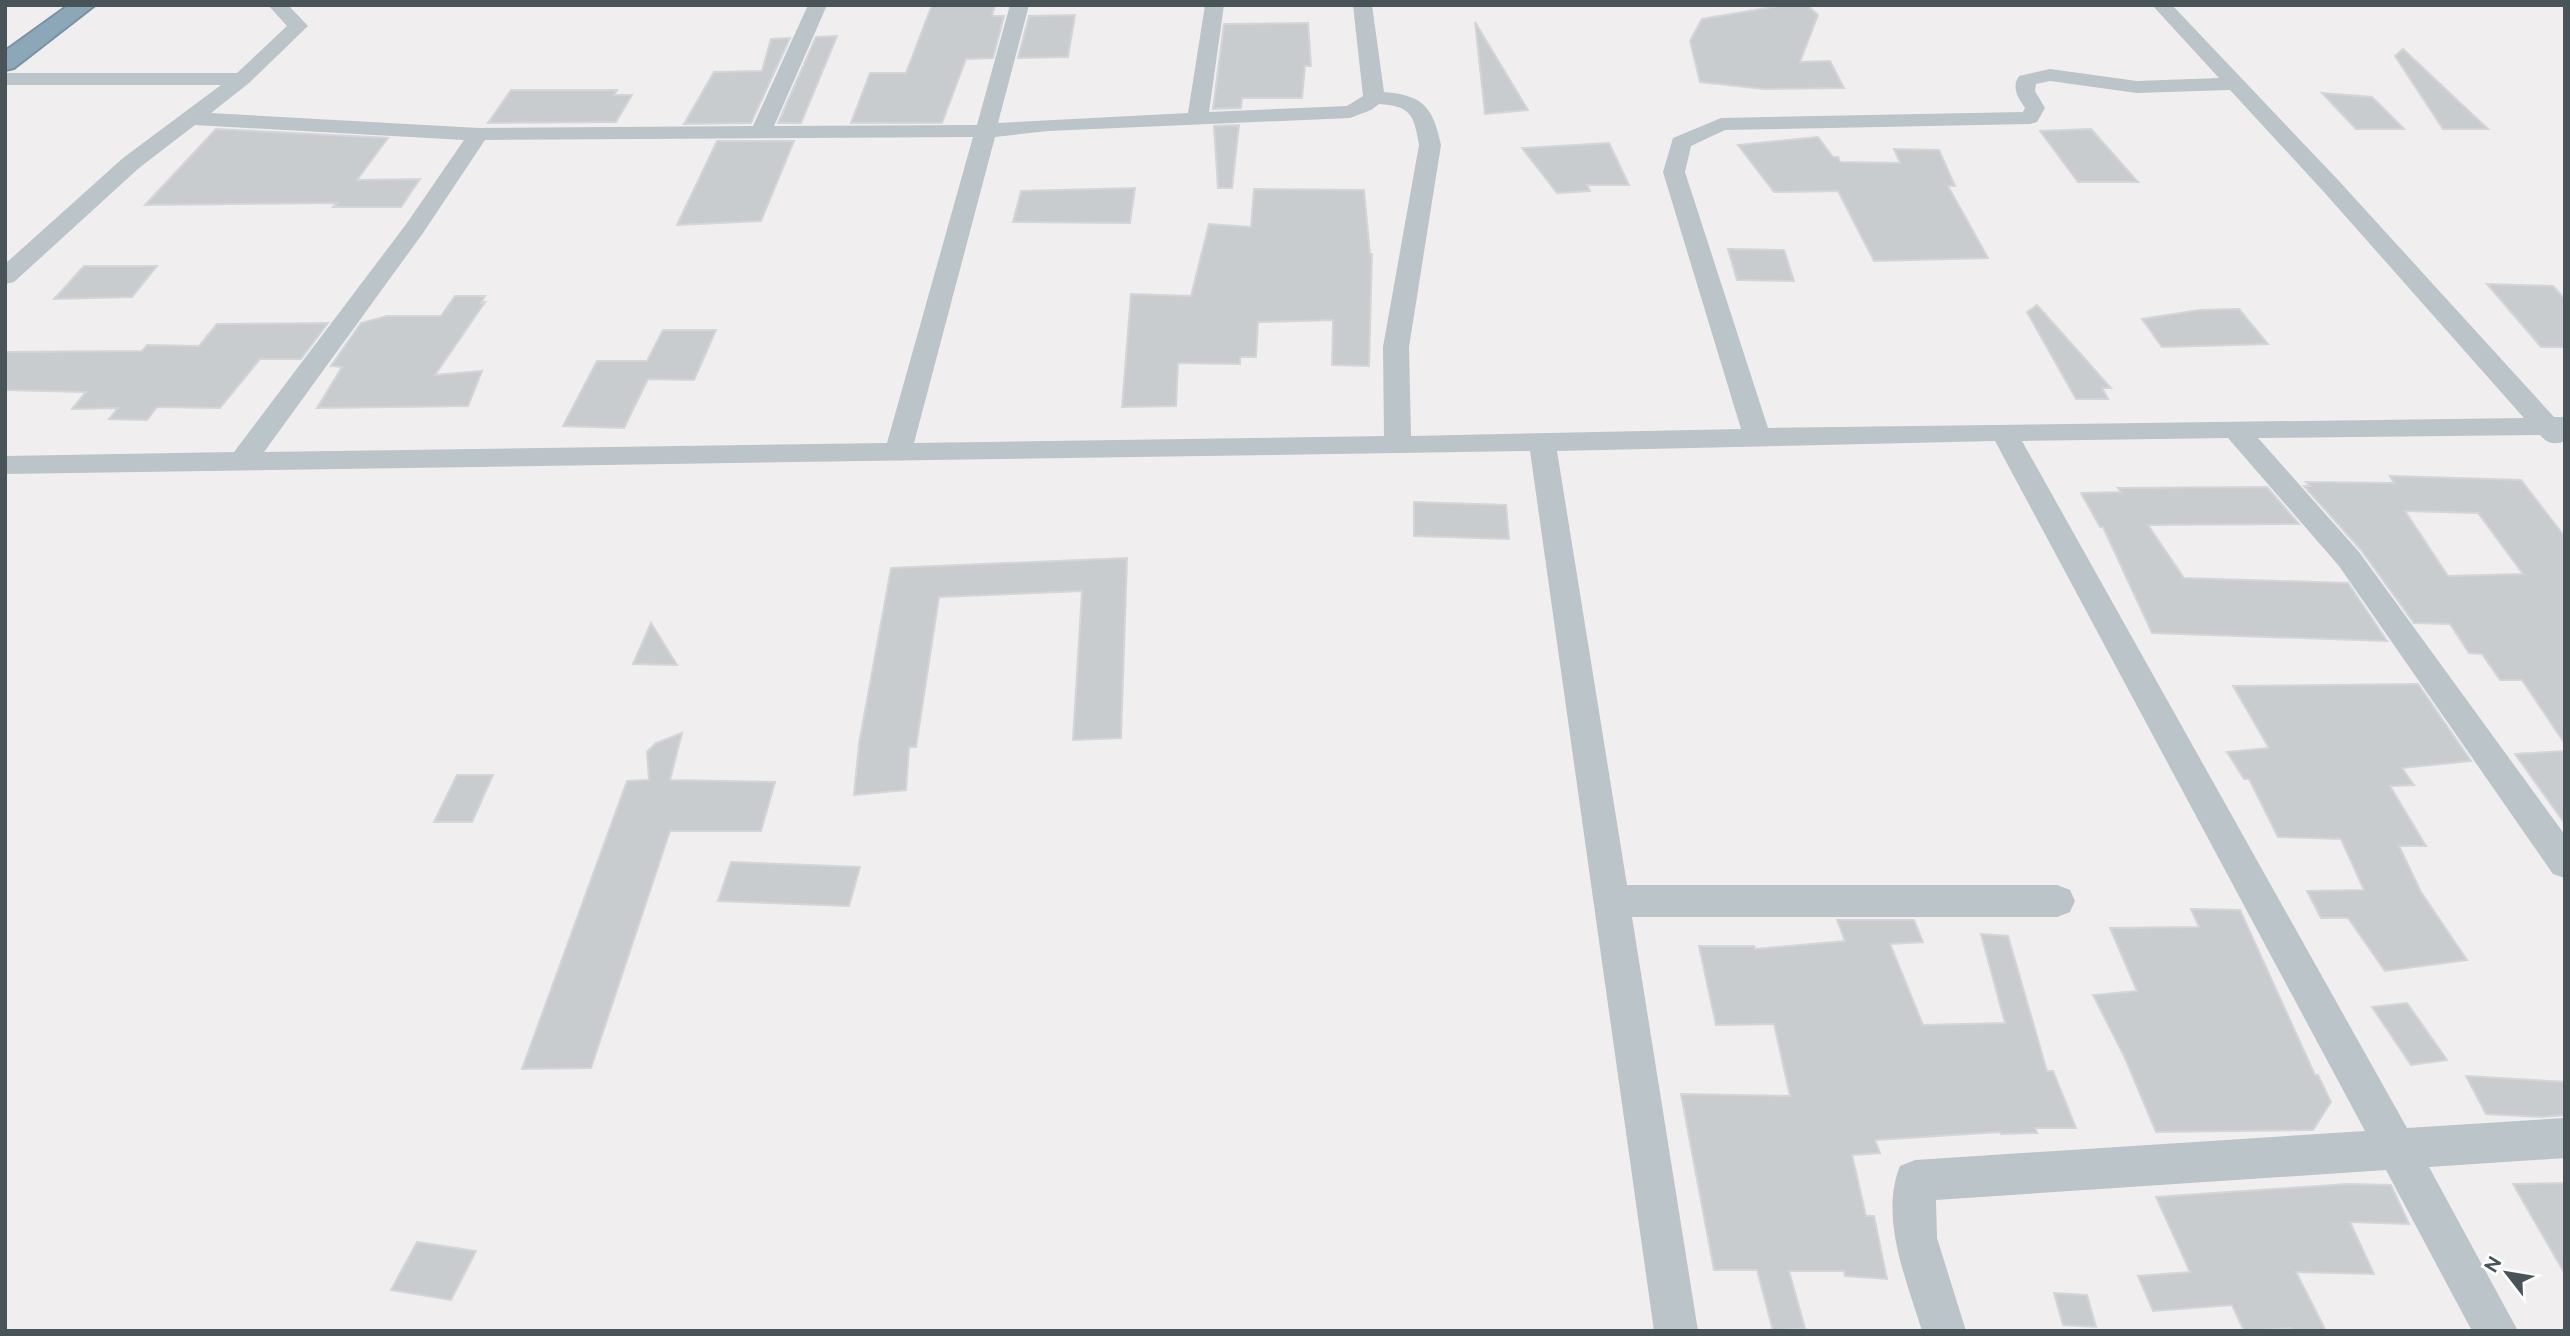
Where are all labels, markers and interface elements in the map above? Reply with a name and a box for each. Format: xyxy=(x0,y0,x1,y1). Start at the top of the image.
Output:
north arrow xyxy=(2472,1238,2542,1308)
text: N xyxy=(2479,1252,2506,1276)

